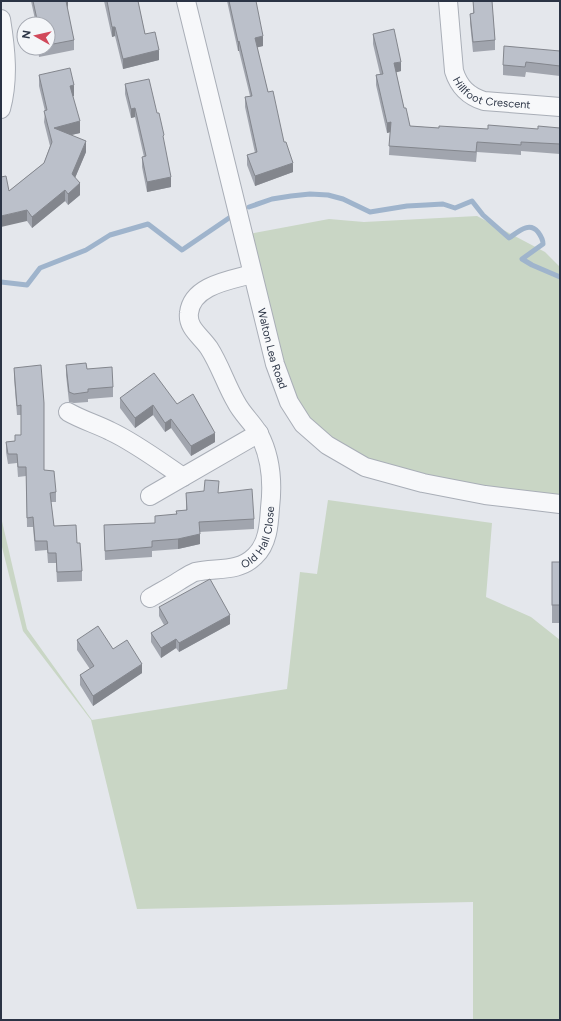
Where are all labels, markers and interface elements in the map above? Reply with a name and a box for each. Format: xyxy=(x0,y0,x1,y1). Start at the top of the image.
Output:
north arrow xyxy=(16,16,56,56)
text: N xyxy=(20,30,34,40)
street label: Hillfoot Crescent xyxy=(450,74,531,111)
street label: Walton Lea Road xyxy=(255,307,290,390)
street label: Old Hall Close xyxy=(239,506,277,571)

